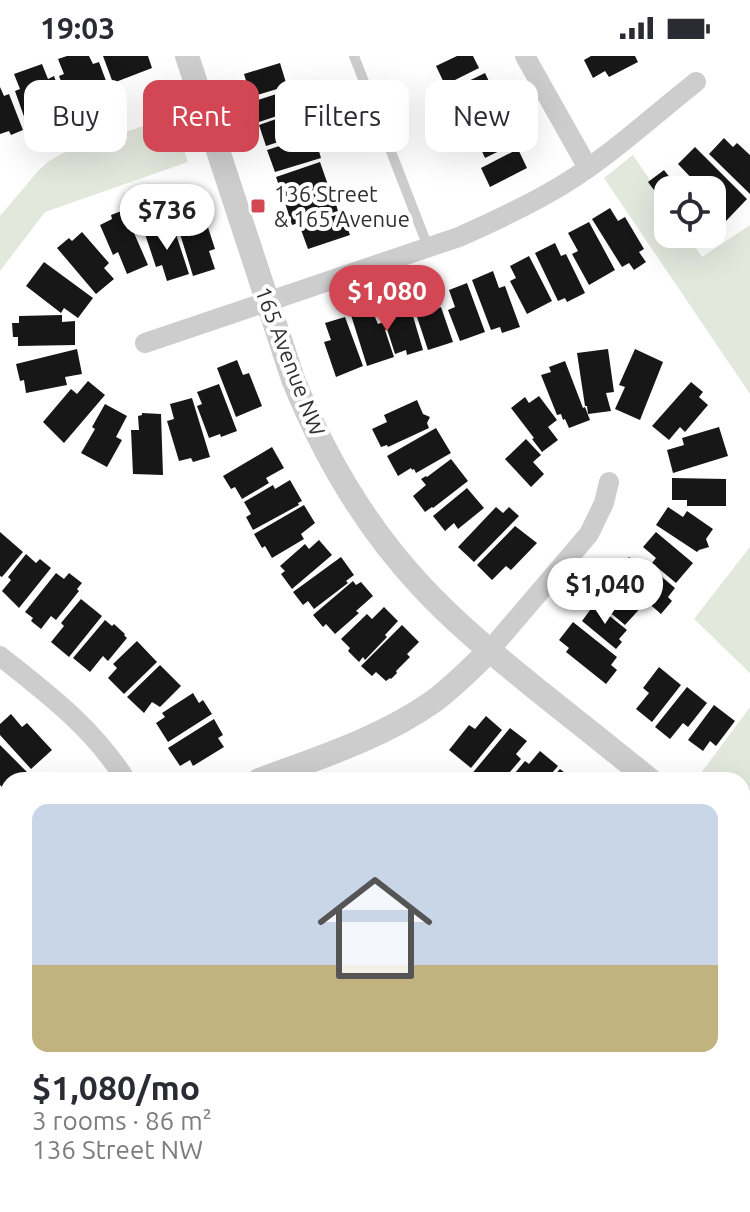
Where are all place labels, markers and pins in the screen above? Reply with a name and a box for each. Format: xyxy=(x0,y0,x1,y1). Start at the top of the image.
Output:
place label: 136 Street & 165 Avenue xyxy=(274,181,410,231)
pin: $736 xyxy=(120,184,214,252)
marker: 136 Street & 165 Avenue xyxy=(249,197,267,215)
pin: $1,080 xyxy=(322,265,452,333)
pin: $1,040 xyxy=(540,558,670,626)

